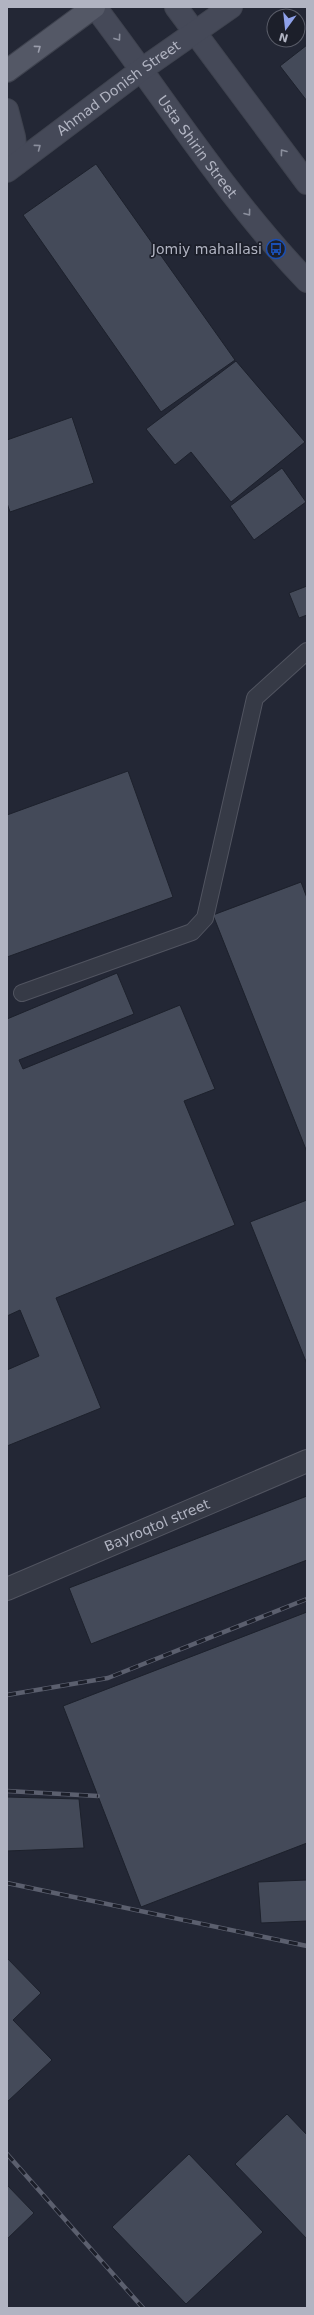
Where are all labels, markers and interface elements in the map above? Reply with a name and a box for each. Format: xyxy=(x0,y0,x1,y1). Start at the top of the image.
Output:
north arrow xyxy=(266,8,306,48)
text: N xyxy=(277,30,290,45)
one-way arrow xyxy=(113,34,121,41)
street label: Ahmad Donish Street xyxy=(54,37,184,139)
one-way arrow xyxy=(34,46,41,53)
street label: Usta Shirin Street xyxy=(154,92,241,201)
one-way arrow xyxy=(34,145,41,152)
one-way arrow xyxy=(281,149,288,156)
one-way arrow xyxy=(244,209,251,216)
bus stop icon: Jomiy mahallasi xyxy=(265,238,287,260)
place label: Jomiy mahallasi xyxy=(151,241,262,257)
street label: Bayroqtol street xyxy=(102,1495,212,1555)

